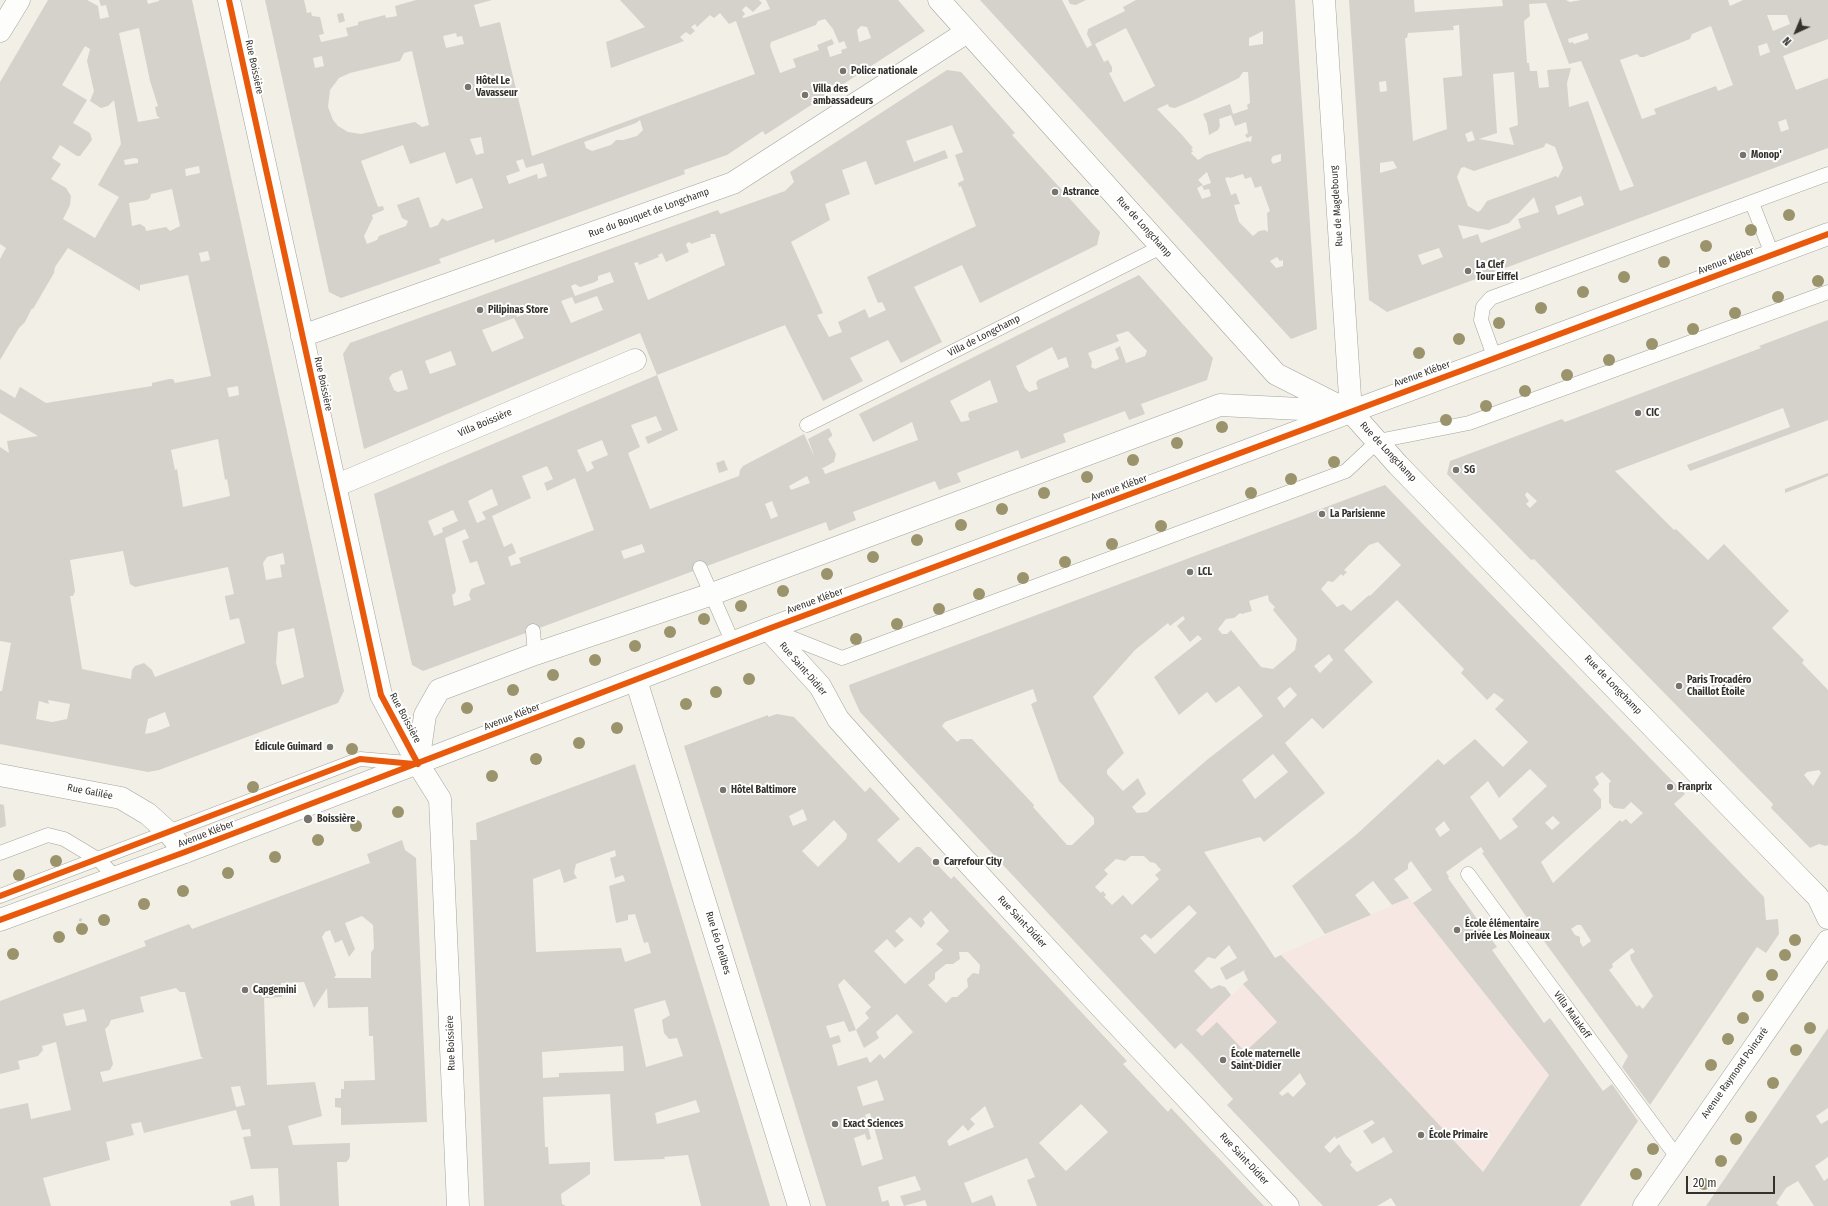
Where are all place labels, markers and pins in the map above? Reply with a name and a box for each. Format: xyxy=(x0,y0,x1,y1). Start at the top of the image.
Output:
place label: Police nationale xyxy=(851,65,918,77)
marker: Police nationale xyxy=(838,66,848,76)
place label: Hôtel Le Vavasseur xyxy=(476,75,518,98)
marker: Hôtel Le Vavasseur xyxy=(463,82,473,92)
place label: Villa des ambassadeurs xyxy=(813,83,873,106)
marker: Villa des ambassadeurs xyxy=(800,90,810,100)
place label: Monop' xyxy=(1751,149,1782,161)
marker: Monop' xyxy=(1738,150,1748,160)
place label: Astrance xyxy=(1063,186,1099,198)
marker: Astrance xyxy=(1050,187,1060,197)
place label: La Clef Tour Eiffel xyxy=(1476,259,1518,282)
marker: La Clef Tour Eiffel xyxy=(1463,266,1473,276)
place label: Pilipinas Store xyxy=(488,304,548,316)
marker: Pilipinas Store xyxy=(475,305,485,315)
place label: CIC xyxy=(1646,407,1659,419)
marker: CIC xyxy=(1633,408,1643,418)
place label: SG xyxy=(1464,464,1475,476)
marker: SG xyxy=(1451,465,1461,475)
place label: La Parisienne xyxy=(1330,508,1385,520)
marker: La Parisienne xyxy=(1317,509,1327,519)
place label: LCL xyxy=(1198,566,1212,578)
marker: LCL xyxy=(1185,567,1195,577)
place label: Paris Trocadéro Chaillot Étoile xyxy=(1687,674,1751,698)
marker: Paris Trocadéro Chaillot Étoile xyxy=(1674,681,1684,691)
place label: Édicule Guimard xyxy=(255,741,322,753)
marker: Édicule Guimard xyxy=(325,742,335,752)
place label: Franprix xyxy=(1678,781,1712,793)
marker: Franprix xyxy=(1665,782,1675,792)
place label: Hôtel Baltimore xyxy=(731,784,796,796)
marker: Hôtel Baltimore xyxy=(718,785,728,795)
marker: Boissière xyxy=(302,813,314,825)
place label: Boissière xyxy=(317,813,355,825)
place label: Carrefour City xyxy=(944,856,1002,868)
marker: Carrefour City xyxy=(931,857,941,867)
place label: École élémentaire privée Les Moineaux xyxy=(1465,918,1550,942)
marker: École élémentaire privée Les Moineaux xyxy=(1452,925,1462,935)
place label: Capgemini xyxy=(253,984,296,996)
marker: Capgemini xyxy=(240,985,250,995)
place label: École maternelle Saint-Didier xyxy=(1231,1048,1300,1072)
marker: École maternelle Saint-Didier xyxy=(1218,1055,1228,1065)
place label: Exact Sciences xyxy=(843,1118,903,1130)
marker: Exact Sciences xyxy=(830,1119,840,1129)
place label: École Primaire xyxy=(1429,1129,1488,1141)
marker: École Primaire xyxy=(1416,1130,1426,1140)

